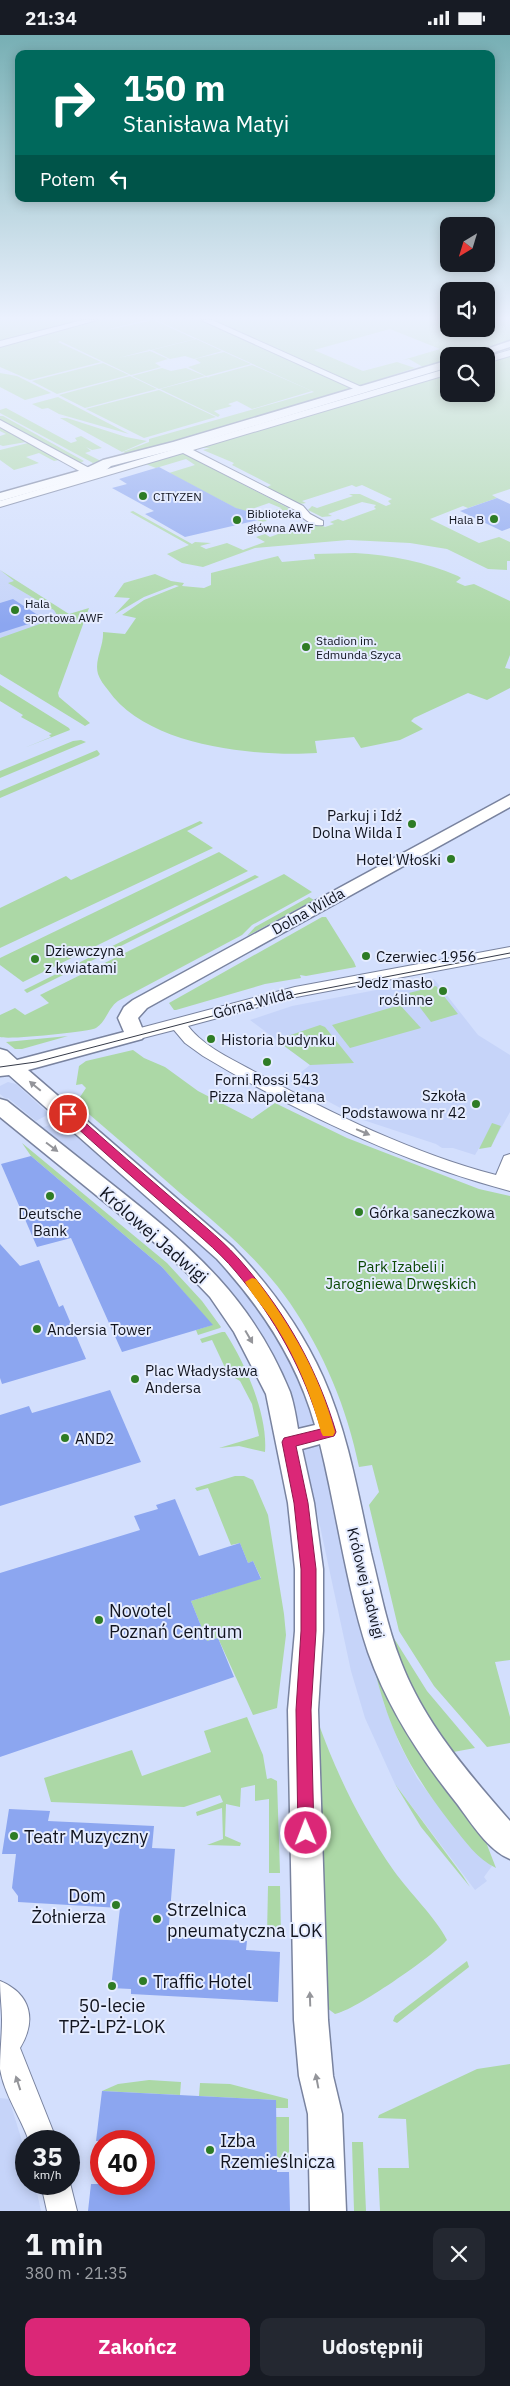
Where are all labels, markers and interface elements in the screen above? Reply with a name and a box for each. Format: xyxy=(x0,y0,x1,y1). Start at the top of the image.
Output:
text: 21:34 xyxy=(25,6,77,30)
text: 150 m xyxy=(123,65,226,111)
icon: right xyxy=(40,70,105,135)
text: Stanisława Matyi xyxy=(123,109,289,138)
icon: left xyxy=(105,165,133,193)
text: Potem xyxy=(40,167,95,191)
north arrow xyxy=(440,217,495,273)
map controls xyxy=(440,217,495,402)
button: sound xyxy=(440,282,495,337)
button: search xyxy=(440,347,495,402)
place label: CITYZEN xyxy=(153,489,202,504)
marker: CITYZEN xyxy=(137,490,149,502)
place label: Biblioteka główna AWF xyxy=(247,506,314,535)
place label: Hala B xyxy=(449,512,484,527)
marker: Hala B xyxy=(488,513,500,525)
marker: Biblioteka główna AWF xyxy=(231,514,243,526)
place label: Hala sportowa AWF xyxy=(25,596,103,625)
marker: Hala sportowa AWF xyxy=(9,604,21,616)
place label: Stadion im. Edmunda Szyca xyxy=(316,633,402,662)
marker: Stadion im. Edmunda Szyca xyxy=(300,641,312,653)
place label: Parkuj i Idź Dolna Wilda I xyxy=(312,806,402,842)
marker: Parkuj i Idź Dolna Wilda I xyxy=(406,818,418,830)
place label: Hotel Włoski xyxy=(356,850,441,869)
marker: Hotel Włoski xyxy=(445,853,457,865)
street label: Dolna Wilda xyxy=(268,883,348,939)
place label: Dziewczyna z kwiatami xyxy=(45,941,124,977)
place label: Czerwiec 1956 xyxy=(376,947,477,966)
marker: Czerwiec 1956 xyxy=(360,950,372,962)
marker: Dziewczyna z kwiatami xyxy=(29,953,41,965)
place label: Jedz masło roślinne xyxy=(357,973,433,1009)
street label: Górna Wilda xyxy=(211,983,295,1023)
marker: Jedz masło roślinne xyxy=(437,985,449,997)
place label: Historia budynku xyxy=(221,1030,335,1049)
marker: Historia budynku xyxy=(205,1033,217,1045)
marker: Forni Rossi 543 Pizza Napoletana xyxy=(261,1056,273,1068)
place label: Forni Rossi 543 Pizza Napoletana xyxy=(209,1070,325,1106)
one-way arrow xyxy=(29,1080,42,1091)
place label: Szkoła Podstawowa nr 42 xyxy=(341,1086,466,1122)
pin xyxy=(47,1093,89,1135)
marker: Szkoła Podstawowa nr 42 xyxy=(470,1098,482,1110)
icon: arrive xyxy=(54,1100,82,1128)
one-way arrow xyxy=(356,1129,370,1137)
one-way arrow xyxy=(45,1142,58,1153)
street label: Królowej Jadwigi xyxy=(95,1181,213,1289)
marker: Deutsche Bank xyxy=(44,1190,56,1202)
place label: Górka saneczkowa xyxy=(369,1203,495,1222)
place label: Deutsche Bank xyxy=(18,1204,82,1240)
marker: Górka saneczkowa xyxy=(353,1206,365,1218)
park label: Park Izabeli i Jarogniewa Drwęskich xyxy=(325,1257,477,1293)
place label: Andersia Tower xyxy=(47,1320,152,1339)
marker: Andersia Tower xyxy=(31,1323,43,1335)
one-way arrow xyxy=(245,1331,254,1344)
place label: Plac Władysława Andersa xyxy=(145,1361,258,1397)
marker: Plac Władysława Andersa xyxy=(129,1373,141,1385)
place label: AND2 xyxy=(75,1429,114,1448)
marker: AND2 xyxy=(59,1432,71,1444)
street label: Królowej Jadwigi xyxy=(343,1525,389,1641)
place label: Novotel Poznań Centrum xyxy=(109,1599,242,1643)
marker: Novotel Poznań Centrum xyxy=(93,1614,105,1626)
position arrow xyxy=(279,1806,331,1858)
place label: Teatr Muzyczny xyxy=(24,1825,148,1848)
marker: Teatr Muzyczny xyxy=(8,1830,20,1842)
place label: Dom Żołnierza xyxy=(31,1884,106,1928)
place label: Strzelnica pneumatyczna LOK xyxy=(167,1898,323,1942)
marker: Dom Żołnierza xyxy=(110,1899,122,1911)
marker: Strzelnica pneumatyczna LOK xyxy=(151,1913,163,1925)
place label: Traffic Hotel xyxy=(153,1970,252,1993)
marker: Traffic Hotel xyxy=(137,1975,149,1987)
marker: 50-lecie TPŻ-LPŻ-LOK xyxy=(106,1980,118,1992)
one-way arrow xyxy=(306,1991,314,2007)
place label: 50-lecie TPŻ-LPŻ-LOK xyxy=(59,1994,166,2038)
one-way arrow xyxy=(313,2073,321,2089)
one-way arrow xyxy=(14,2075,22,2090)
place label: Izba Rzemieślnicza xyxy=(220,2129,335,2173)
speed limit sign: 40 xyxy=(90,2130,155,2195)
text: 35 xyxy=(32,2140,63,2173)
marker: Izba Rzemieślnicza xyxy=(204,2144,216,2156)
text: km/h xyxy=(33,2167,62,2182)
text: 1 min xyxy=(25,2224,103,2263)
button: close xyxy=(433,2228,485,2280)
text: 380 m · 21:35 xyxy=(25,2263,127,2283)
button: Zakończ xyxy=(25,2318,250,2376)
button: Udostępnij xyxy=(260,2318,485,2376)

